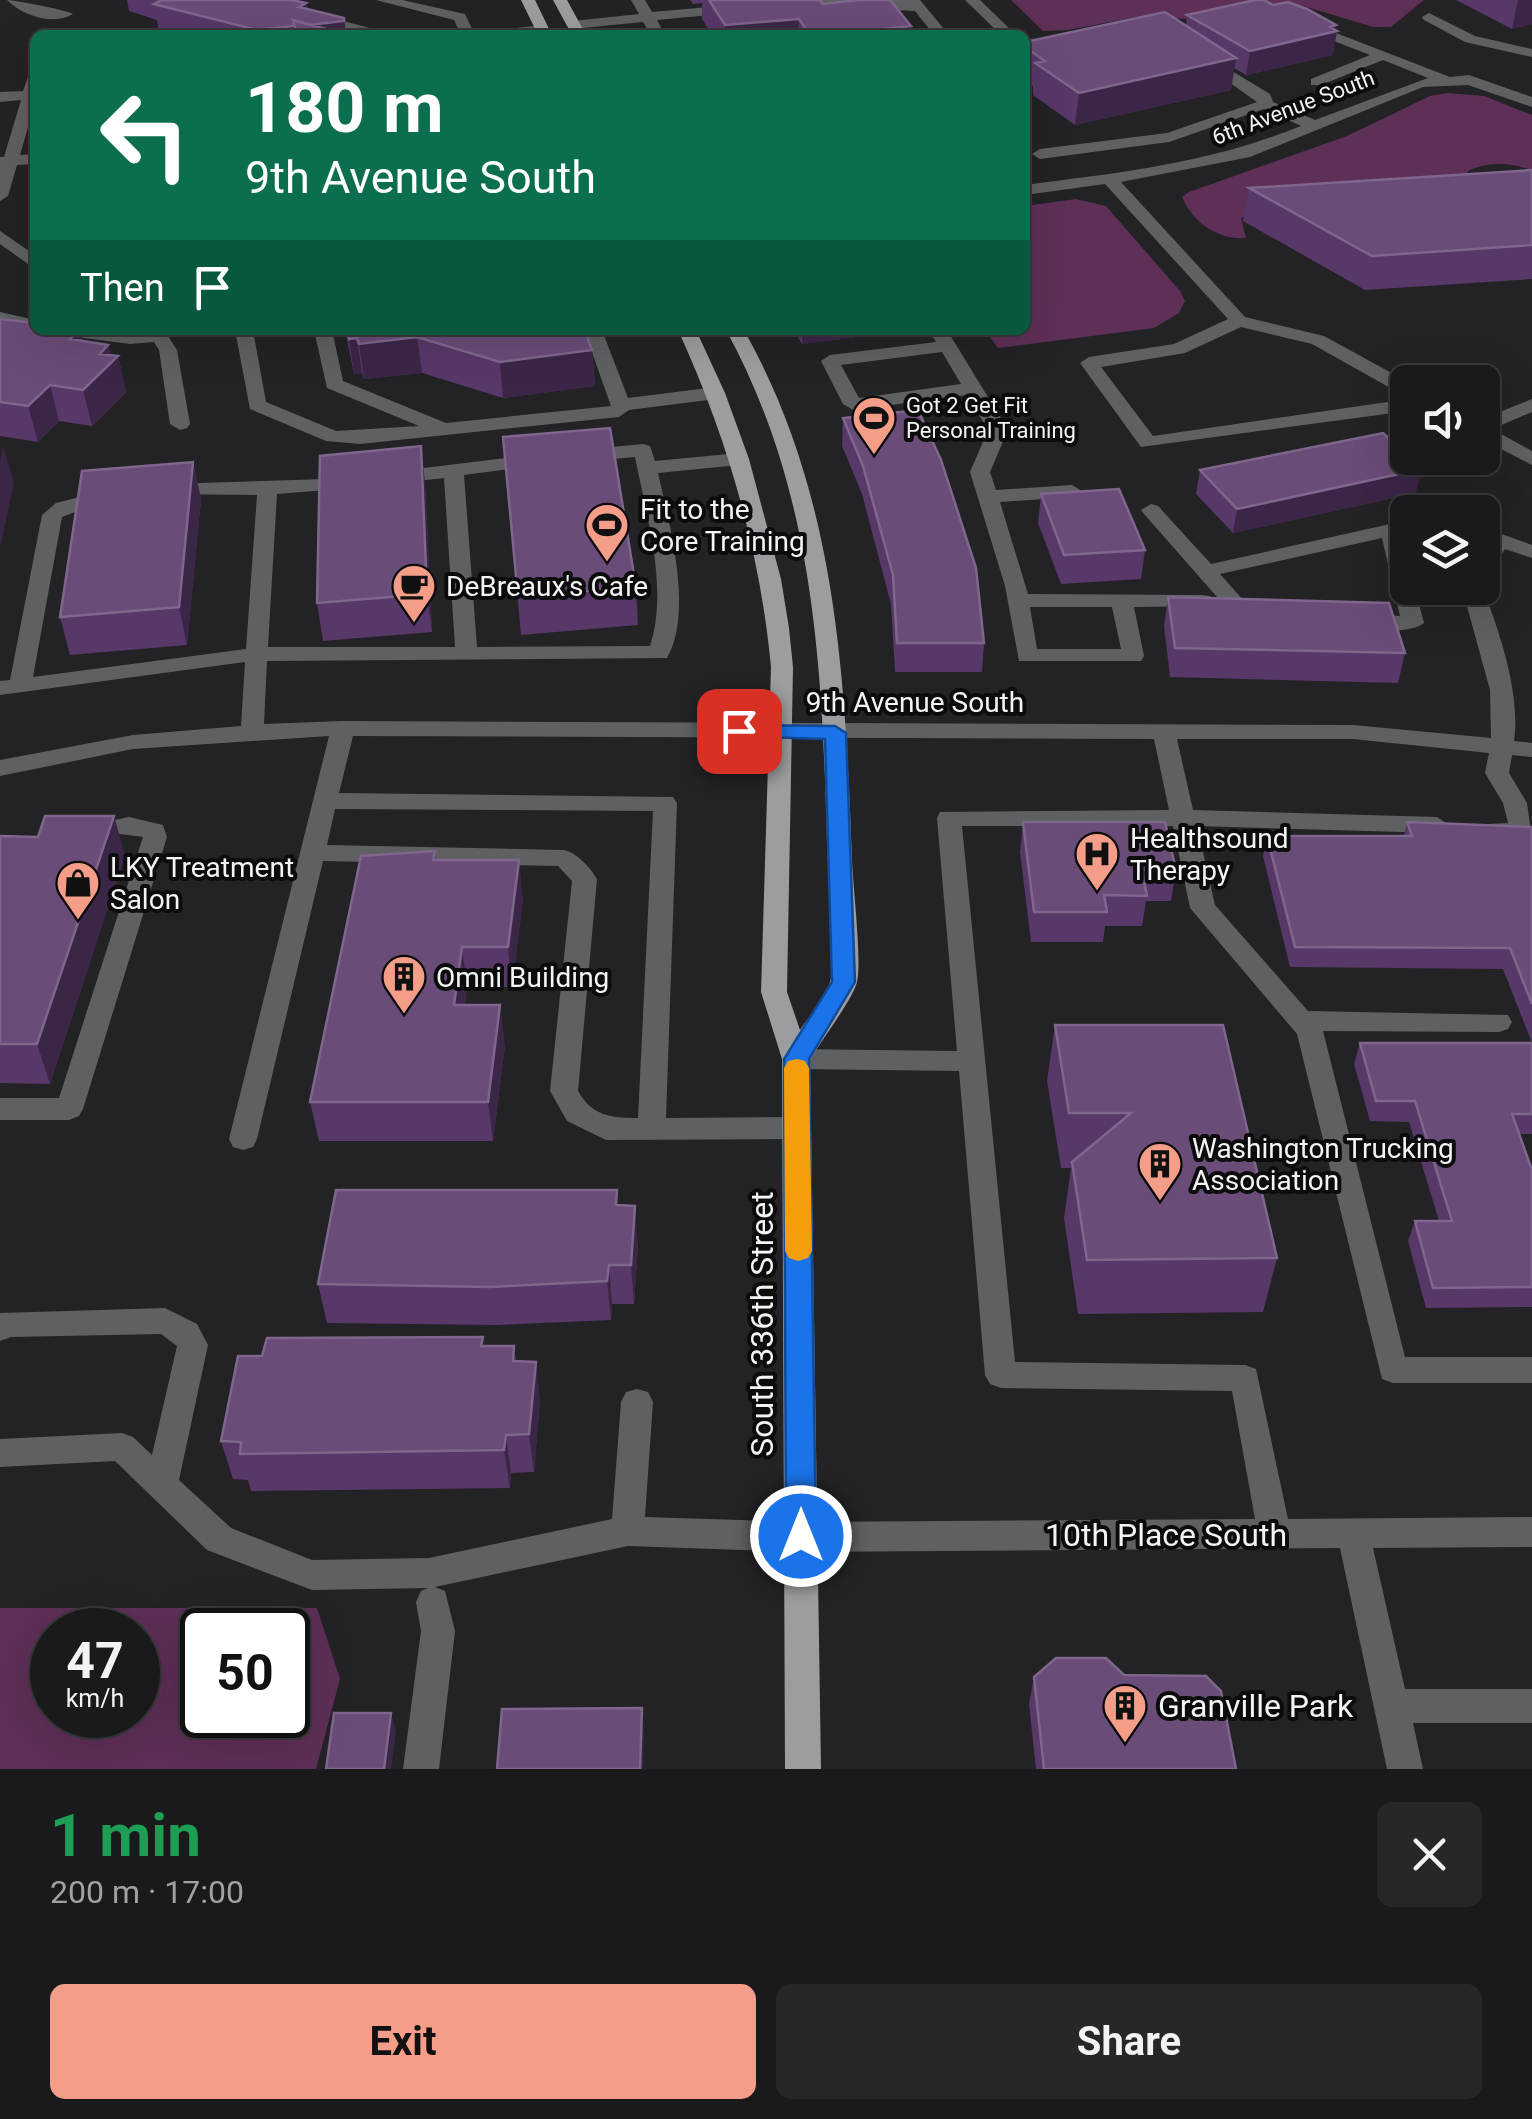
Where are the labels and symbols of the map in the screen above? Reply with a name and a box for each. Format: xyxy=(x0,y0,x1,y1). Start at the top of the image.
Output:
street label: 6th Avenue South xyxy=(1209,65,1378,150)
place label: Got 2 Get Fit Personal Training xyxy=(906,393,1076,443)
sports icon: Got 2 Get Fit Personal Training xyxy=(851,395,897,456)
place label: Fit to the Core Training xyxy=(640,493,805,558)
sports icon: Fit to the Core Training xyxy=(584,502,630,563)
cafe icon: DeBreaux's Cafe xyxy=(391,563,437,624)
place label: DeBreaux's Cafe xyxy=(446,570,648,603)
street label: 9th Avenue South xyxy=(806,686,1024,719)
pin xyxy=(697,689,782,774)
place label: Healthsound Therapy xyxy=(1130,822,1289,887)
hospital icon: Healthsound Therapy xyxy=(1074,831,1120,892)
place label: LKY Treatment Salon xyxy=(110,851,294,916)
shop icon: LKY Treatment Salon xyxy=(55,860,101,921)
building icon: Omni Building xyxy=(381,954,427,1015)
place label: Omni Building xyxy=(436,961,609,994)
place label: Washington Trucking Association xyxy=(1192,1132,1454,1197)
building icon: Washington Trucking Association xyxy=(1137,1141,1183,1202)
street label: South 336th Street xyxy=(743,1191,781,1457)
position arrow xyxy=(749,1484,853,1588)
street label: 10th Place South xyxy=(1045,1516,1287,1554)
speed limit sign: 50 xyxy=(180,1608,310,1738)
building icon: Granville Park xyxy=(1102,1683,1148,1744)
place label: Granville Park xyxy=(1158,1687,1354,1725)

